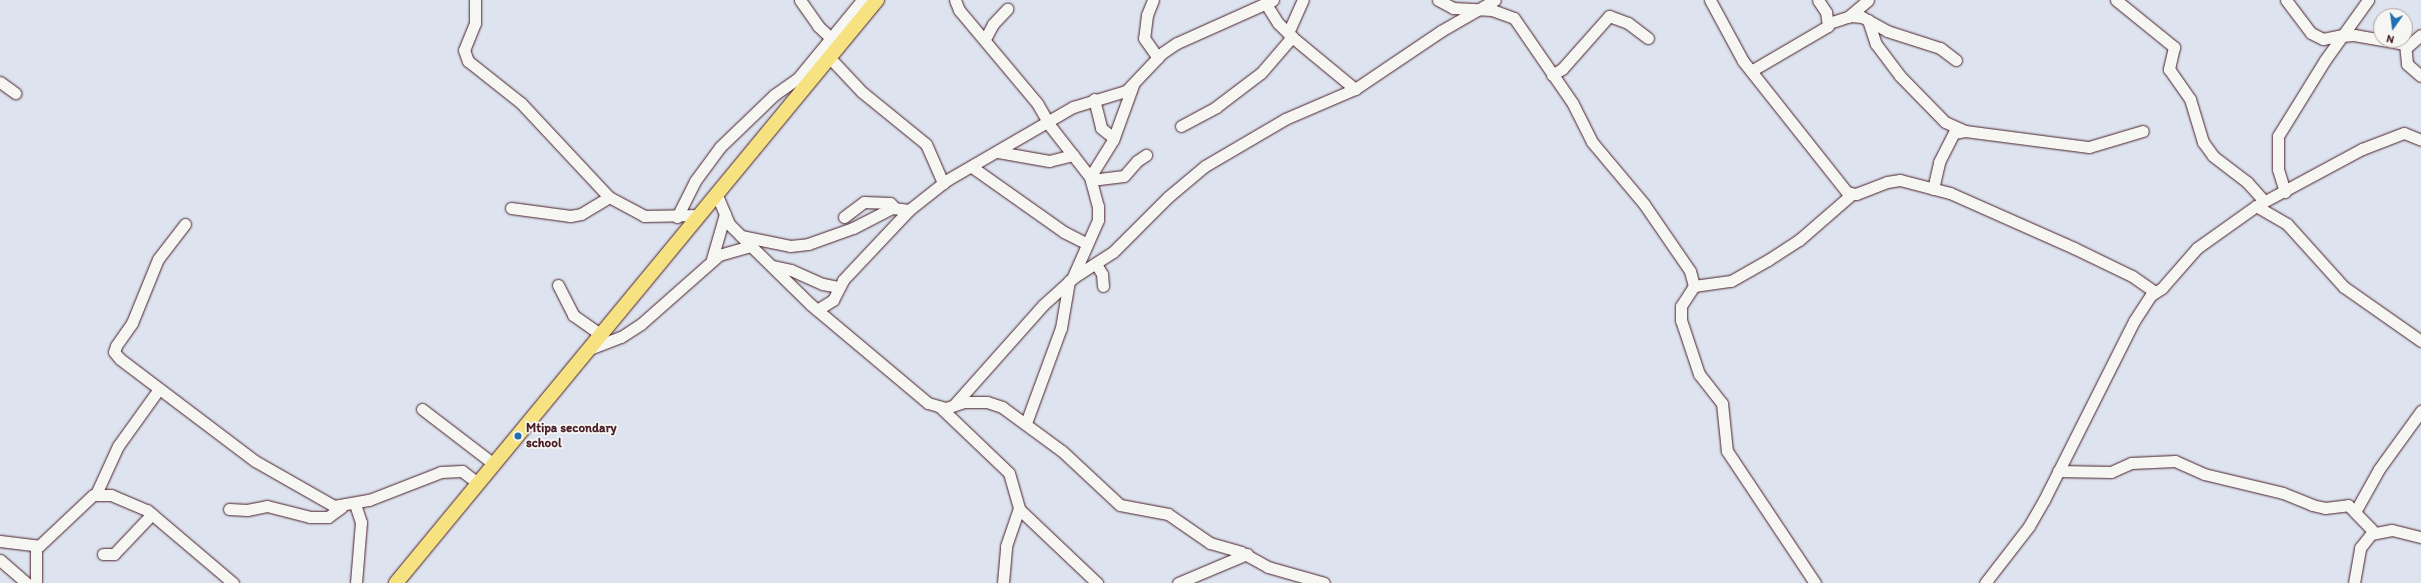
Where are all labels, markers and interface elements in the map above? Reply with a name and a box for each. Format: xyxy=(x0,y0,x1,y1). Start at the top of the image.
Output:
north arrow xyxy=(2373,8,2413,48)
text: N xyxy=(2385,32,2395,46)
place label: Mtipa secondary school xyxy=(526,421,617,452)
marker: Mtipa secondary school xyxy=(513,431,523,441)

